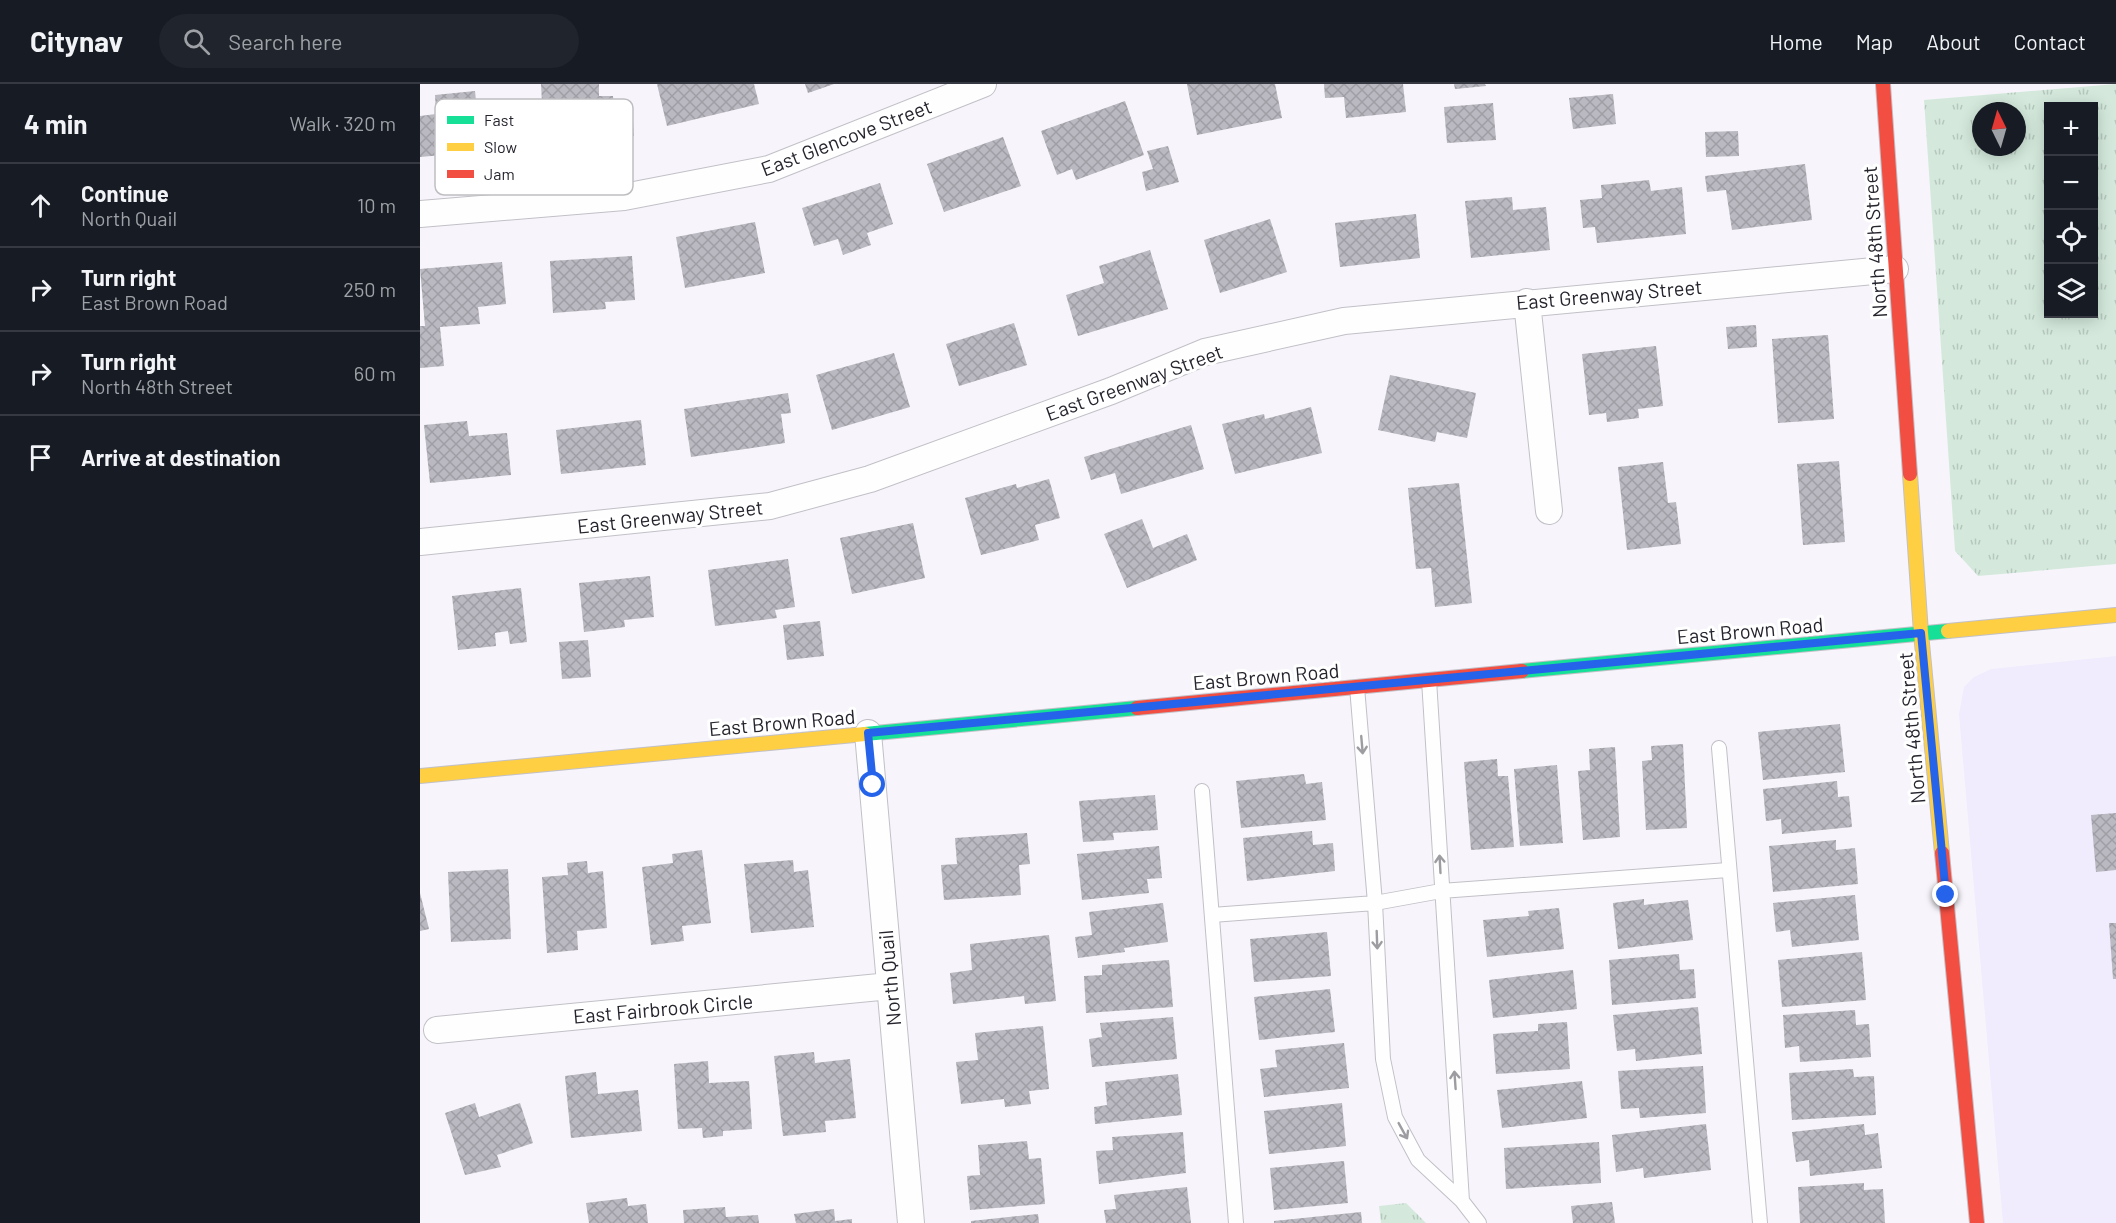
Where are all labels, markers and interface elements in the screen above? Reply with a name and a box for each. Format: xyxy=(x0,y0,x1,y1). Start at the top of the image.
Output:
search box xyxy=(159,14,579,68)
text: Citynav xyxy=(30,24,123,58)
icon: search xyxy=(180,25,213,58)
text: Search here xyxy=(228,28,343,54)
text: Home xyxy=(1769,29,1823,54)
text: Map xyxy=(1856,29,1893,54)
text: About xyxy=(1926,29,1981,54)
text: Contact xyxy=(2014,29,2086,54)
street label: East Glencove Street xyxy=(757,93,935,181)
legend xyxy=(435,99,633,195)
north arrow xyxy=(1972,102,2026,156)
map controls xyxy=(2044,102,2098,318)
button: + xyxy=(2044,102,2098,156)
text: 4 min xyxy=(24,108,88,139)
text: Fast xyxy=(484,110,514,129)
text: Walk · 320 m xyxy=(289,111,396,135)
text: Slow xyxy=(484,137,517,156)
button: − xyxy=(2044,156,2098,210)
text: Jam xyxy=(484,164,515,183)
street label: North 48th Street xyxy=(1857,165,1891,319)
text: Continue xyxy=(81,180,169,206)
icon: ahead xyxy=(24,189,57,222)
text: 10 m xyxy=(357,193,396,217)
text: North Quail xyxy=(81,206,177,230)
button: locate xyxy=(2044,210,2098,264)
text: Turn right xyxy=(81,264,176,290)
button: layers xyxy=(2044,264,2098,318)
icon: right xyxy=(24,273,57,306)
street label: East Greenway Street xyxy=(1515,274,1703,314)
text: 250 m xyxy=(343,277,396,301)
text: East Brown Road xyxy=(81,290,228,314)
street label: East Greenway Street xyxy=(1042,339,1226,425)
text: Turn right xyxy=(81,348,176,374)
icon: right xyxy=(24,357,57,390)
text: 60 m xyxy=(354,361,396,385)
text: North 48th Street xyxy=(81,374,233,398)
icon: arrive xyxy=(24,441,57,474)
text: Arrive at destination xyxy=(81,444,280,470)
street label: East Greenway Street xyxy=(576,494,764,538)
street label: East Brown Road xyxy=(1676,612,1824,648)
street label: North 48th Street xyxy=(1892,651,1930,805)
street label: East Brown Road xyxy=(1192,658,1340,694)
street label: East Brown Road xyxy=(708,704,856,740)
one-way arrow xyxy=(1357,735,1368,755)
route start xyxy=(859,771,885,797)
one-way arrow xyxy=(1434,855,1445,875)
route end xyxy=(1932,881,1958,907)
street label: North Quail xyxy=(873,929,905,1027)
one-way arrow xyxy=(1371,929,1382,949)
street label: East Fairbrook Circle xyxy=(572,988,754,1028)
one-way arrow xyxy=(1449,1070,1460,1090)
one-way arrow xyxy=(1397,1122,1409,1139)

